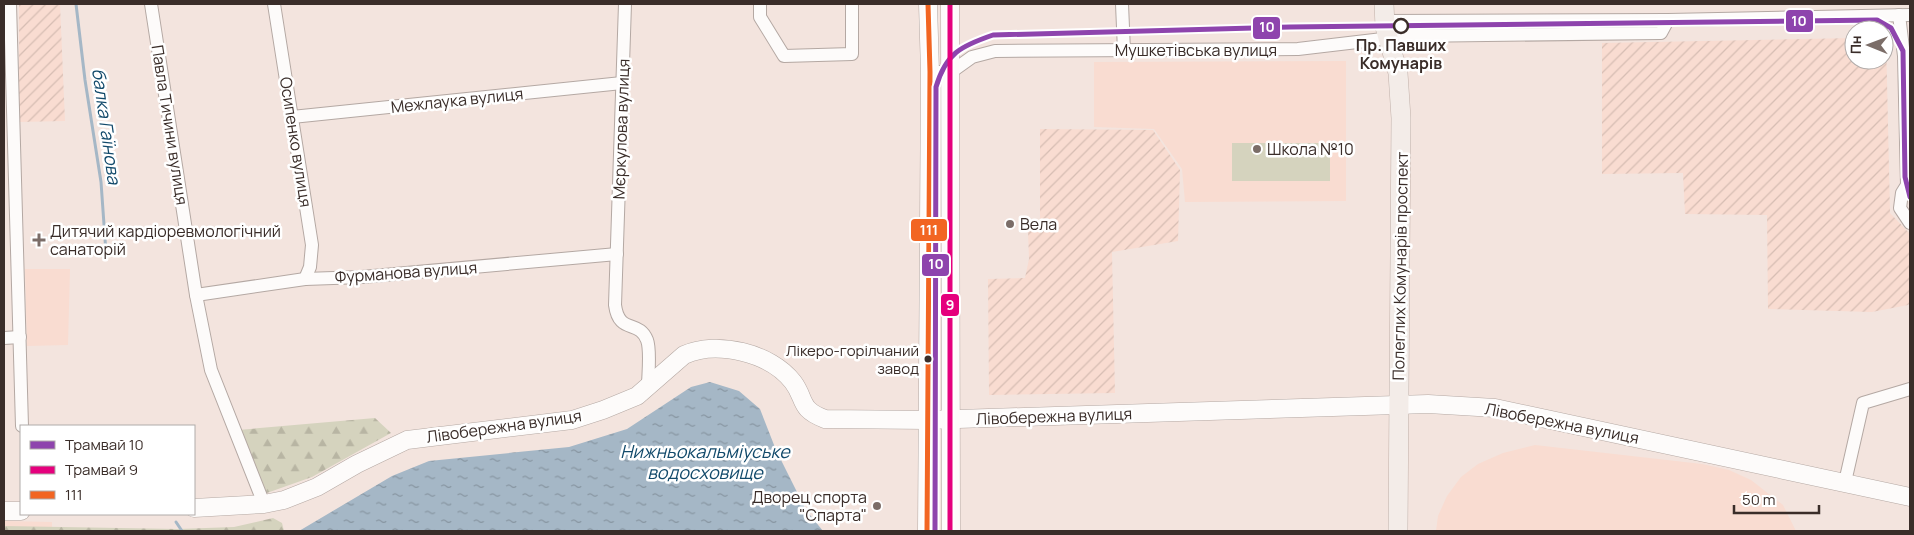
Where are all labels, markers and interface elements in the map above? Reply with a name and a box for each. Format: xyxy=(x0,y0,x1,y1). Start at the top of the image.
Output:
line badge: 10 xyxy=(1785,9,1814,33)
text: 10 xyxy=(1791,11,1807,30)
line badge: 10 xyxy=(1252,16,1281,40)
text: 10 xyxy=(1259,17,1275,36)
marker: Пр. Павших Комунарiв xyxy=(1393,18,1409,34)
north arrow xyxy=(1844,20,1894,70)
place label: Пр. Павших Комунарiв xyxy=(1356,34,1446,74)
text: Пн xyxy=(1846,35,1865,54)
street label: Мушкетівська вулиця xyxy=(1115,39,1277,61)
street label: Павла Тичини вулиця xyxy=(146,43,194,207)
street label: Мєркулова вулиця xyxy=(608,58,634,200)
water label: балка Гаїнова xyxy=(87,66,127,186)
street label: Осипенко вулиця xyxy=(275,75,317,209)
street label: Межлаука вулиця xyxy=(390,82,524,118)
place label: Школа №10 xyxy=(1267,138,1354,160)
marker: Школа №10 xyxy=(1251,143,1263,155)
street label: Полеглих Комунарів проспект xyxy=(1387,151,1413,381)
place label: Вела xyxy=(1020,213,1057,235)
line badge: 111 xyxy=(910,218,948,242)
marker: Вела xyxy=(1004,218,1016,230)
place label: Дитячий кардіоревмологічний санаторій xyxy=(50,220,281,260)
text: 111 xyxy=(920,220,938,239)
marker: Дитячий кардіоревмологічний санаторій xyxy=(32,233,46,247)
line badge: 10 xyxy=(921,253,950,277)
text: 10 xyxy=(928,254,944,273)
street label: Фурманова вулиця xyxy=(334,256,478,288)
line badge: 9 xyxy=(940,293,960,317)
text: 9 xyxy=(946,295,954,314)
place label: Лікеро-горілчаний завод xyxy=(786,340,919,379)
marker: Лікеро-горілчаний завод xyxy=(923,354,933,364)
street label: Лівобережна вулиця xyxy=(1483,397,1641,449)
street label: Лівобережна вулиця xyxy=(975,402,1133,430)
street label: Лівобережна вулиця xyxy=(425,404,583,448)
legend xyxy=(20,425,195,515)
text: Трамвай 10 xyxy=(65,434,144,455)
water label: Нижньокальміуське водосховище xyxy=(620,439,791,484)
text: Трамвай 9 xyxy=(65,459,138,480)
scale bar xyxy=(1734,482,1819,514)
text: 111 xyxy=(65,484,83,505)
place label: Дворец спорта "Спарта" xyxy=(752,486,867,526)
text: 50 m xyxy=(1742,489,1776,510)
marker: Дворец спорта "Спарта" xyxy=(871,500,883,512)

